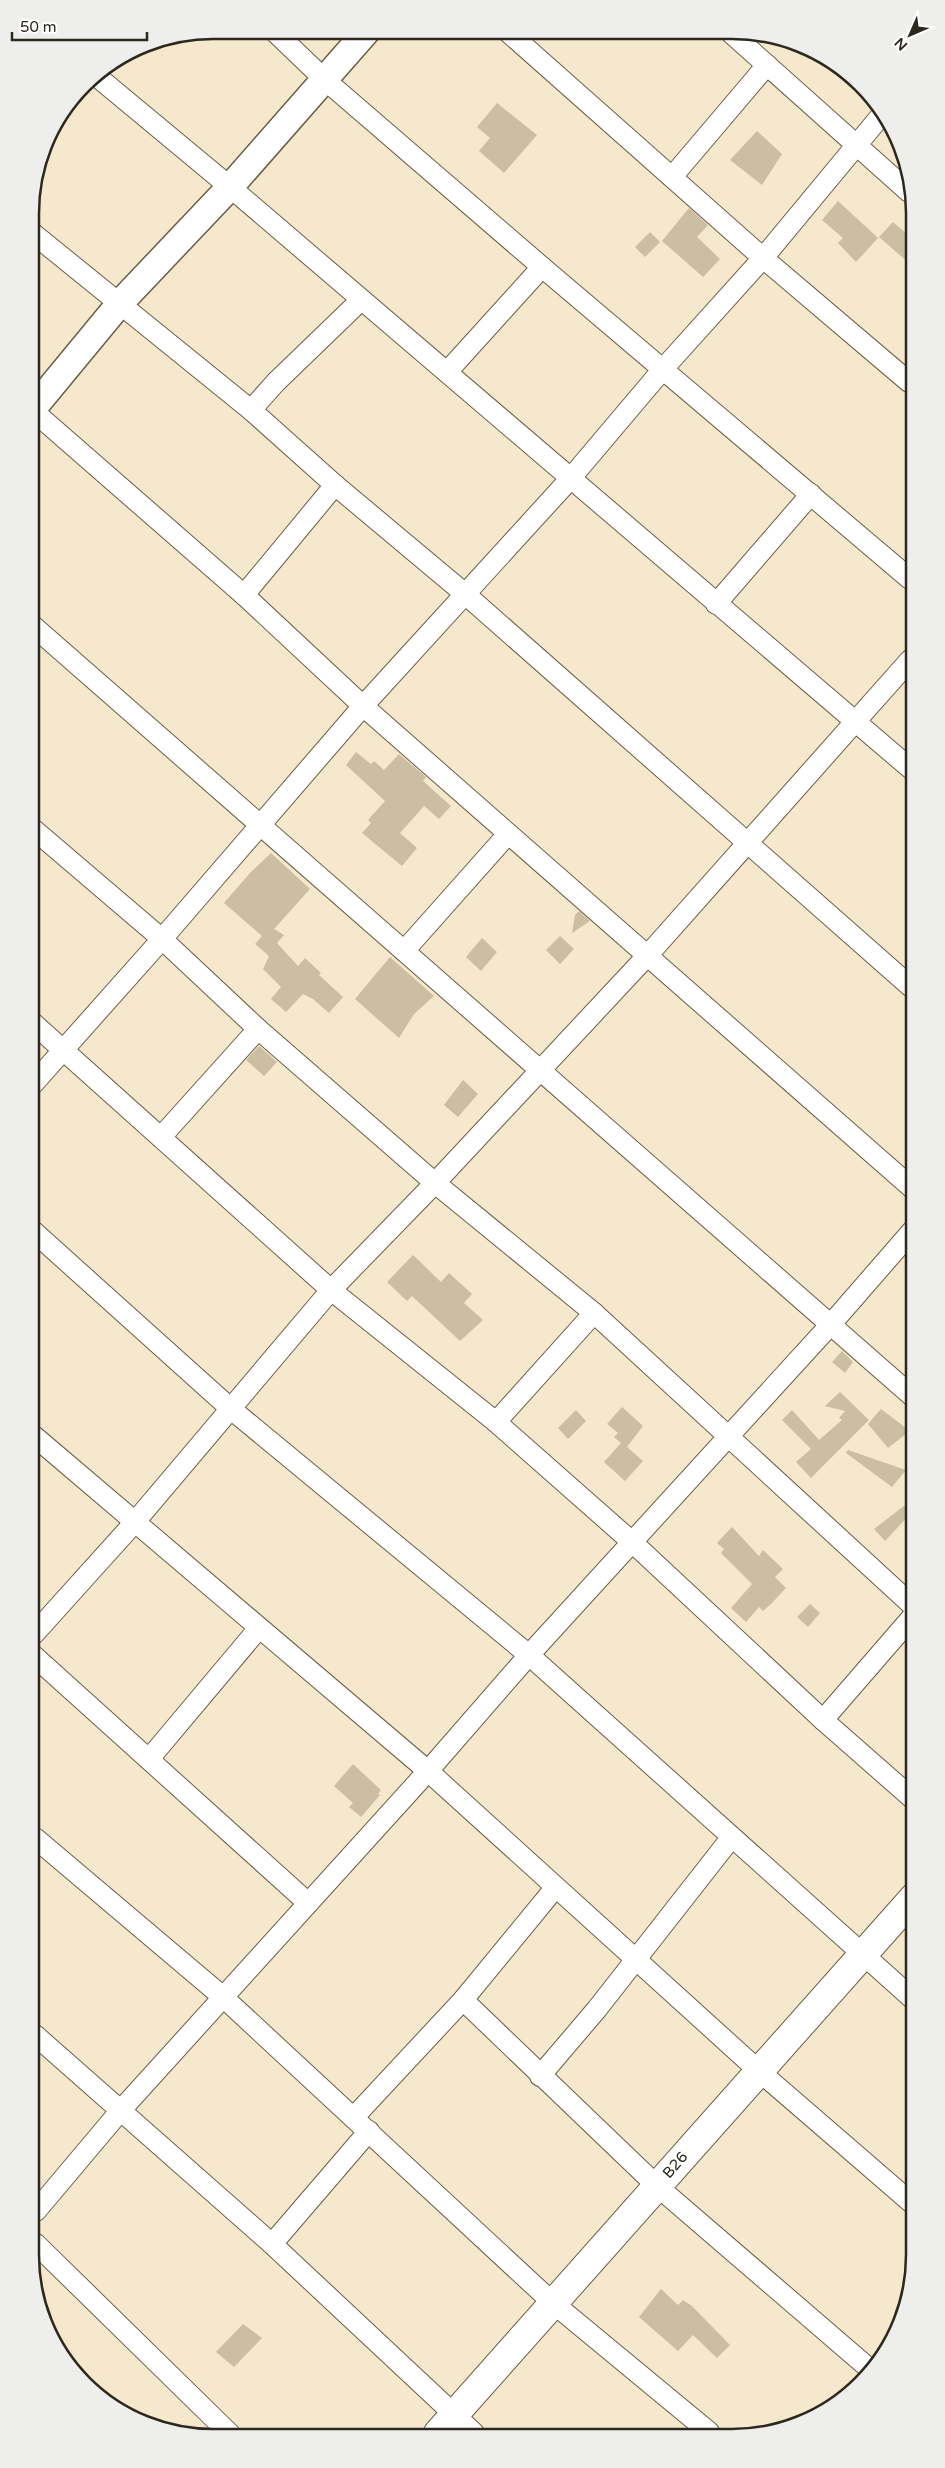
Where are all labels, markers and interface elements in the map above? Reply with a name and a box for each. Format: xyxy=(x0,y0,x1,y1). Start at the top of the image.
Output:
scale bar xyxy=(12,10,148,42)
north arrow xyxy=(885,10,935,60)
text: 50 m xyxy=(20,18,57,36)
text: N xyxy=(891,34,911,54)
street label: B26 xyxy=(659,2148,691,2182)

